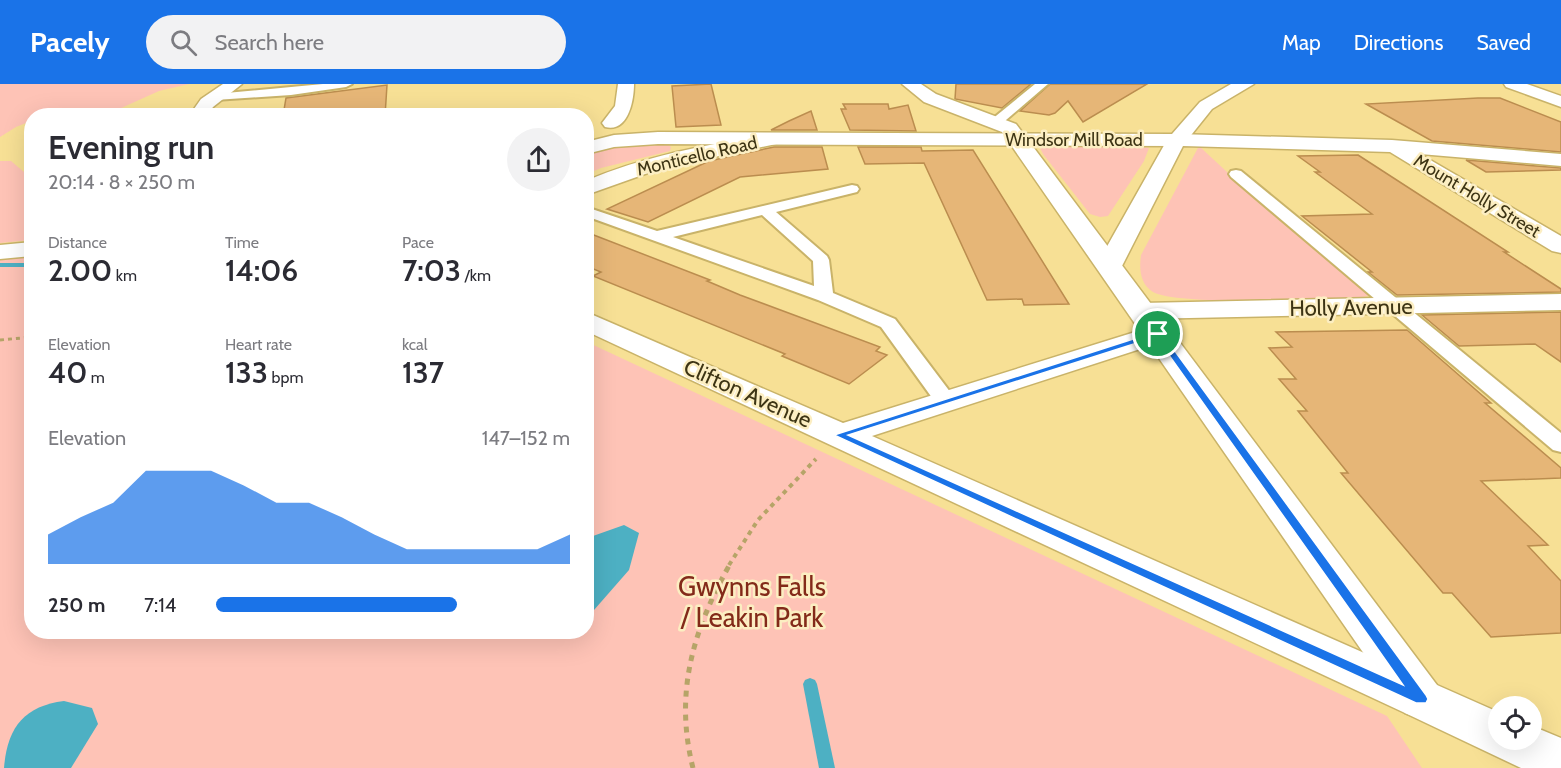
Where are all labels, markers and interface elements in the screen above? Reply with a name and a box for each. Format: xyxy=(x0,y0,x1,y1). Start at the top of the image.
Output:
search box xyxy=(146,15,566,69)
text: Pacely xyxy=(30,25,110,59)
icon: search xyxy=(167,26,200,59)
text: Search here xyxy=(215,29,324,56)
text: Map xyxy=(1282,30,1321,55)
text: Directions xyxy=(1354,30,1443,55)
text: Saved xyxy=(1476,30,1531,55)
text: Evening run xyxy=(48,127,214,167)
button: share xyxy=(507,128,570,191)
street label: Windsor Mill Road xyxy=(1005,129,1143,151)
street label: Monticello Road xyxy=(635,131,759,181)
street label: Mount Holly Street xyxy=(1410,150,1544,242)
text: 20:14 · 8 × 250 m xyxy=(48,170,195,194)
text: Distance xyxy=(48,233,107,252)
text: Time xyxy=(225,233,259,252)
text: Pace xyxy=(402,233,434,252)
text: 2.00 xyxy=(48,252,112,289)
text: 14:06 xyxy=(225,252,298,289)
text: 7:03 xyxy=(402,252,461,289)
text: km xyxy=(112,266,137,285)
text: /km xyxy=(461,266,491,285)
street label: Holly Avenue xyxy=(1289,293,1413,322)
pin xyxy=(1132,308,1183,359)
icon: arrive xyxy=(1141,317,1174,350)
text: Elevation xyxy=(48,335,111,354)
text: Heart rate xyxy=(225,335,292,354)
text: kcal xyxy=(402,335,428,354)
street label: Clifton Avenue xyxy=(680,353,816,434)
text: 40 xyxy=(48,354,87,391)
text: 133 xyxy=(225,354,268,391)
text: 137 xyxy=(402,354,444,391)
text: m xyxy=(87,368,105,387)
text: bpm xyxy=(268,368,303,387)
text: Elevation xyxy=(48,426,126,450)
text: 147–152 m xyxy=(482,426,570,450)
park label: Gwynns Falls / Leakin Park xyxy=(678,570,826,634)
text: 250 m xyxy=(48,593,105,617)
text: 7:14 xyxy=(144,593,176,617)
map controls xyxy=(1488,696,1542,750)
button: locate xyxy=(1488,696,1542,750)

